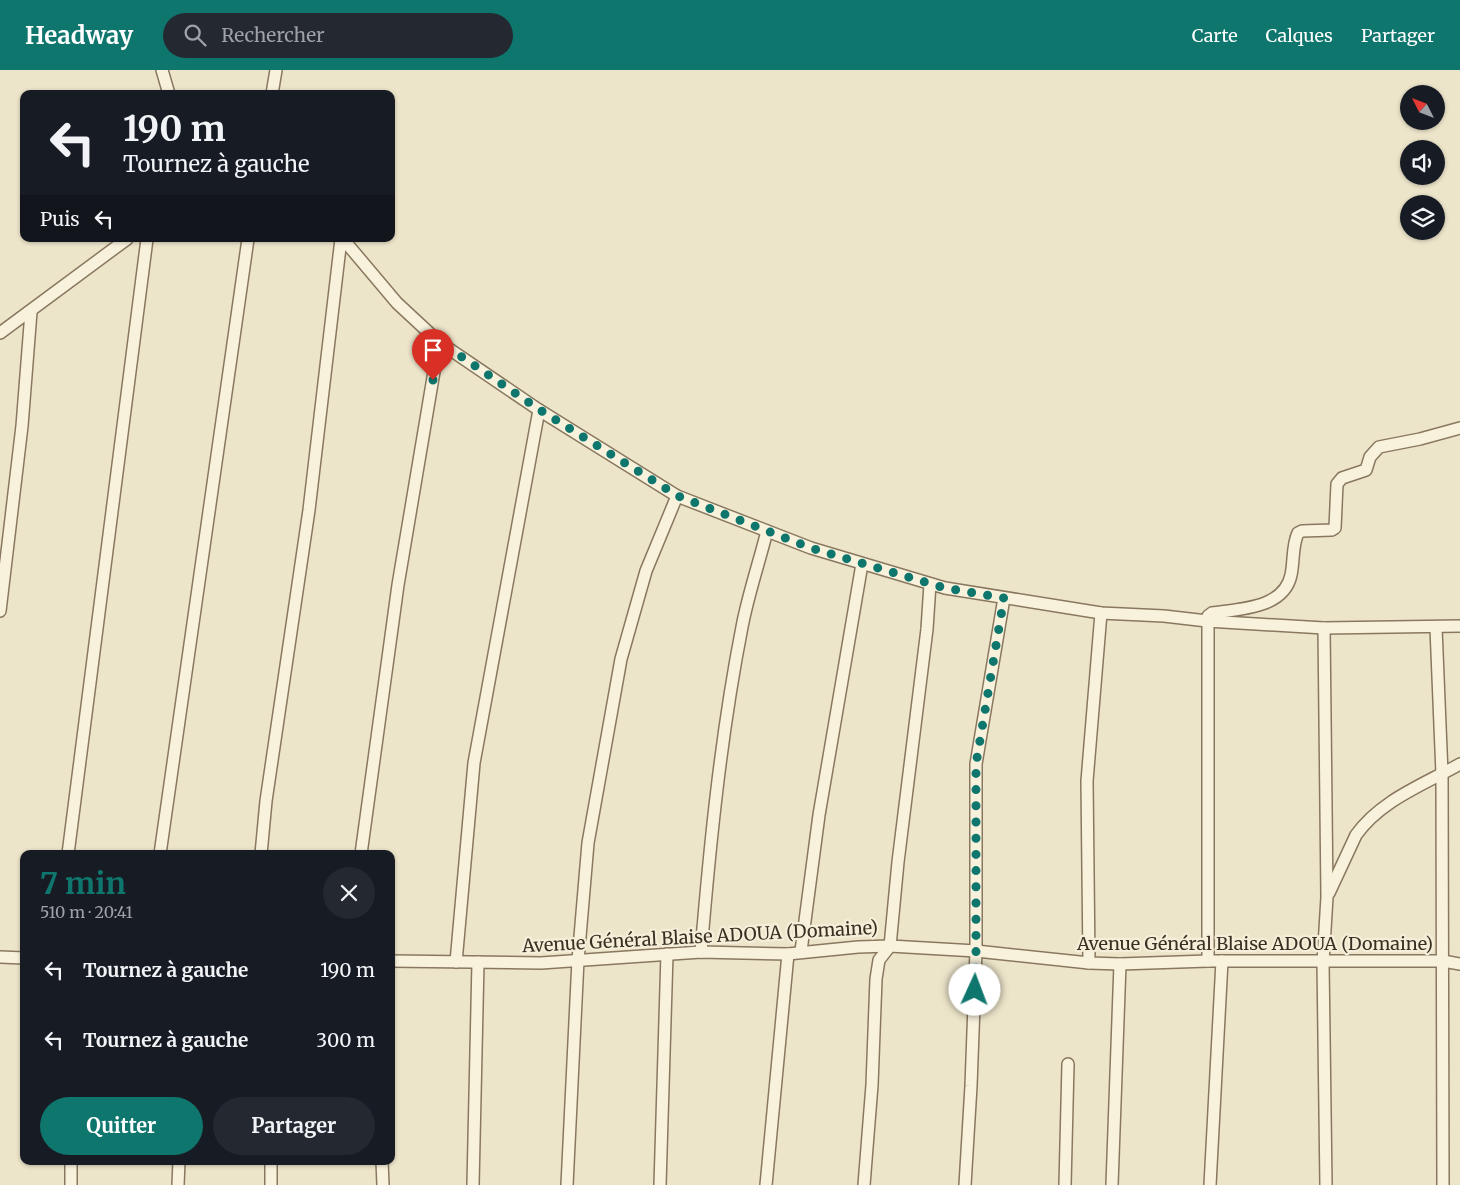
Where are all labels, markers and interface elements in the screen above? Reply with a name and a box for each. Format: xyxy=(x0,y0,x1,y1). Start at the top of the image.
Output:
search box xyxy=(163,13,513,58)
text: Headway xyxy=(25,20,133,51)
icon: search xyxy=(181,21,209,49)
text: Rechercher xyxy=(221,23,325,47)
text: Carte xyxy=(1192,24,1238,47)
text: Calques xyxy=(1266,24,1333,47)
text: Partager xyxy=(1361,24,1435,47)
north arrow xyxy=(1400,85,1445,130)
map controls xyxy=(1400,85,1445,240)
text: 190 m xyxy=(123,107,226,151)
icon: left xyxy=(40,110,105,175)
button: sound xyxy=(1400,140,1445,185)
text: Tournez à gauche xyxy=(123,150,310,178)
button: layers xyxy=(1400,195,1445,240)
icon: left xyxy=(90,205,118,233)
text: Puis xyxy=(40,207,80,231)
pin xyxy=(412,329,454,380)
icon: arrive xyxy=(419,336,447,364)
text: 7 min xyxy=(40,864,126,902)
button: close xyxy=(323,867,375,919)
text: 510 m · 20:41 xyxy=(40,902,133,922)
street label: Avenue Général Blaise ADOUA (Domaine) xyxy=(521,916,878,957)
street label: Avenue Général Blaise ADOUA (Domaine) xyxy=(1076,932,1433,955)
icon: left xyxy=(40,956,68,984)
text: Tournez à gauche xyxy=(83,958,248,982)
text: 190 m xyxy=(320,958,375,982)
position arrow xyxy=(948,963,1000,1015)
icon: left xyxy=(40,1026,68,1054)
text: Tournez à gauche xyxy=(83,1028,248,1052)
text: 300 m xyxy=(316,1028,375,1052)
button: Quitter xyxy=(40,1097,203,1155)
button: Partager xyxy=(213,1097,375,1155)

